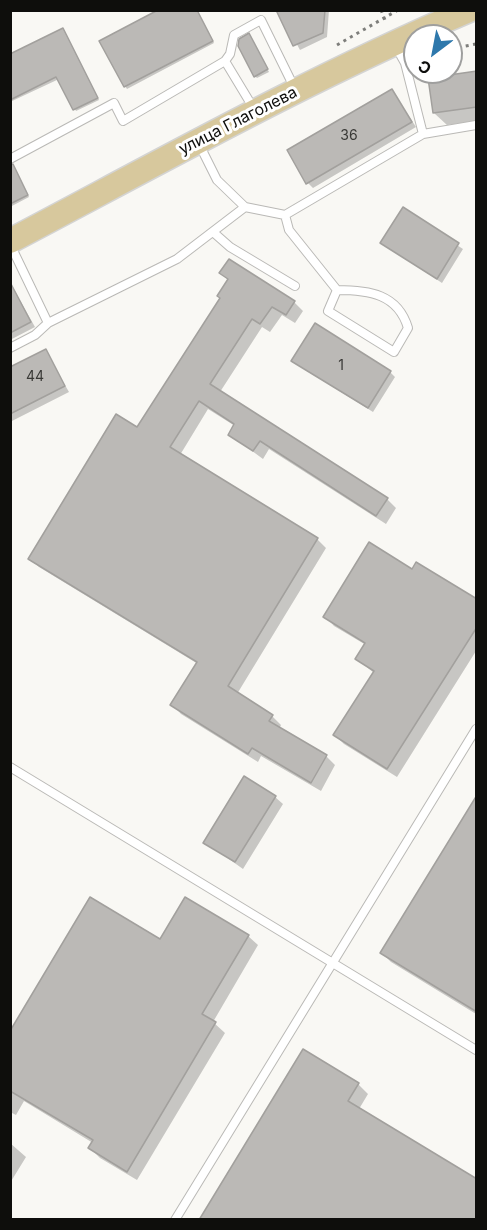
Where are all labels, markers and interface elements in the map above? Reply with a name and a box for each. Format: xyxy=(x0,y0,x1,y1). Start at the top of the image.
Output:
north arrow xyxy=(403,24,463,84)
text: С xyxy=(414,56,435,79)
street label: улица Глаголева xyxy=(176,83,300,159)
house number: 36 xyxy=(340,128,358,144)
house number: 1 xyxy=(338,358,344,374)
house number: 44 xyxy=(26,369,44,385)

